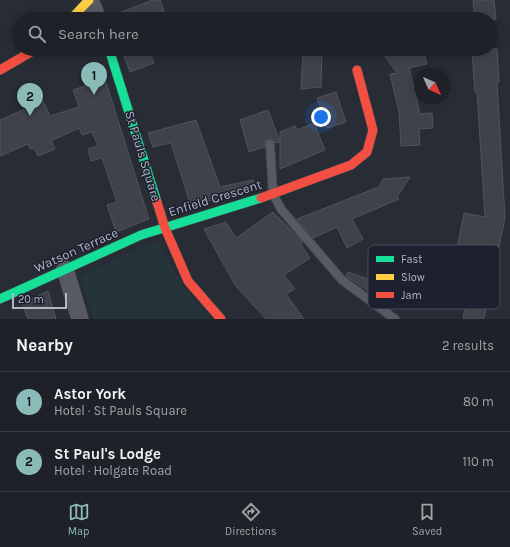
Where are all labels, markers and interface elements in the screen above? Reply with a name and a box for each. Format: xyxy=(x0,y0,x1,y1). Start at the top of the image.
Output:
search box xyxy=(12,12,498,56)
icon: search xyxy=(26,23,48,45)
text: Search here xyxy=(58,25,139,43)
pin: 1 xyxy=(81,62,107,95)
north arrow xyxy=(414,68,450,104)
pin: 2 xyxy=(17,83,43,116)
your location xyxy=(311,107,331,127)
street label: St Pauls Square xyxy=(121,109,164,203)
street label: Enfield Crescent xyxy=(166,177,264,219)
street label: Watson Terrace xyxy=(32,225,121,275)
legend xyxy=(368,245,500,309)
text: Fast xyxy=(401,253,422,266)
text: Slow xyxy=(401,271,425,284)
text: Jam xyxy=(401,289,422,302)
scale bar xyxy=(12,291,67,310)
text: 20 m xyxy=(18,293,44,306)
text: Nearby xyxy=(16,335,73,355)
text: 2 results xyxy=(442,338,494,353)
text: Astor York xyxy=(54,385,126,403)
text: 1 xyxy=(27,394,31,409)
text: 80 m xyxy=(463,394,494,409)
text: Hotel · St Pauls Square xyxy=(54,403,187,418)
text: St Paul's Lodge xyxy=(54,445,161,463)
text: 2 xyxy=(25,454,33,469)
text: 110 m xyxy=(462,454,494,469)
text: Hotel · Holgate Road xyxy=(54,463,172,478)
tab: Map xyxy=(68,501,90,538)
tab: Directions xyxy=(225,501,277,538)
tab: Saved xyxy=(412,501,442,538)

